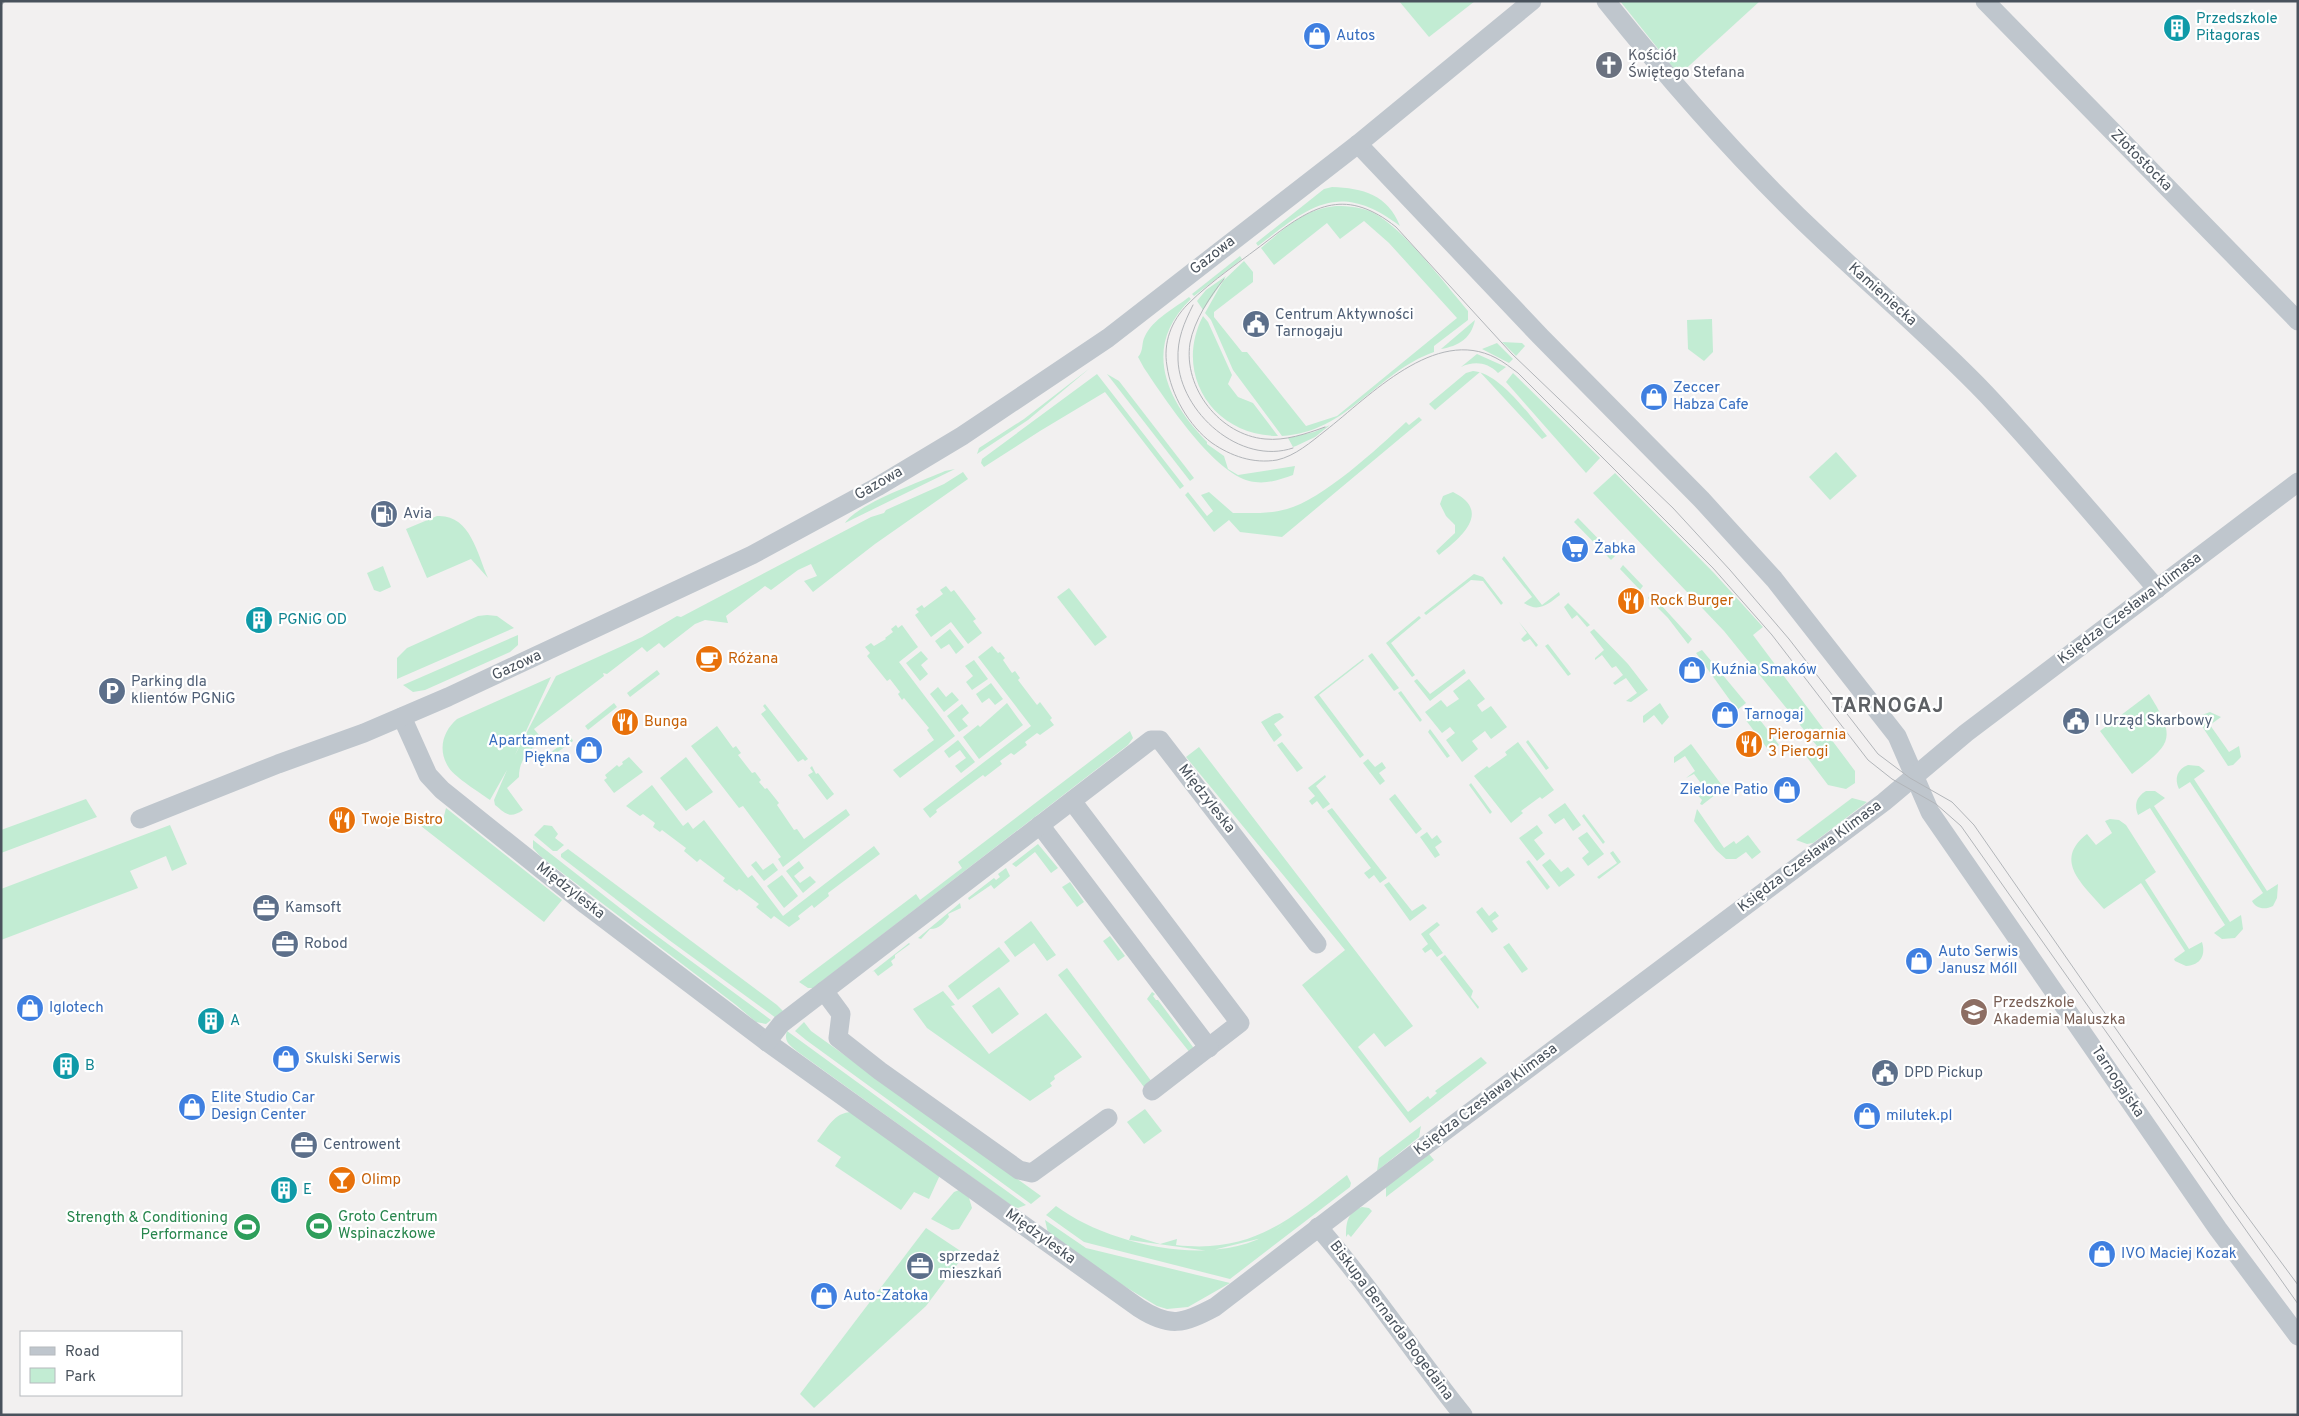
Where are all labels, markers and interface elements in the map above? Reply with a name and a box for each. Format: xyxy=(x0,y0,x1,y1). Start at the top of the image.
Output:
place label: Przedszkole Pitagoras xyxy=(2196,10,2278,46)
building icon: Przedszkole Pitagoras xyxy=(2162,13,2192,43)
shop icon: Autos xyxy=(1302,21,1332,51)
place label: Autos xyxy=(1336,27,1375,46)
place label: Kościół Świętego Stefana xyxy=(1628,47,1745,83)
church icon: Kościół Świętego Stefana xyxy=(1594,50,1624,80)
street label: Złotostocka xyxy=(2106,126,2176,196)
street label: Gazowa xyxy=(1187,232,1239,280)
street label: Kamieniecka xyxy=(1844,259,1920,331)
place label: Centrum Aktywności Tarnogaju xyxy=(1275,306,1413,342)
public building icon: Centrum Aktywności Tarnogaju xyxy=(1241,309,1271,339)
place label: Zeccer Habza Cafe xyxy=(1673,379,1749,415)
shop icon: Zeccer Habza Cafe xyxy=(1639,382,1669,412)
street label: Gazowa xyxy=(852,463,906,505)
fuel station icon: Avia xyxy=(369,499,399,529)
place label: Avia xyxy=(403,505,432,524)
supermarket icon: Żabka xyxy=(1560,534,1590,564)
place label: Żabka xyxy=(1594,539,1636,559)
street label: Księdza Czesława Klimasa xyxy=(2054,549,2206,669)
restaurant icon: Rock Burger xyxy=(1616,586,1646,616)
place label: Rock Burger xyxy=(1650,592,1734,611)
building icon: PGNiG OD xyxy=(244,605,274,635)
place label: PGNiG OD xyxy=(278,611,347,630)
cafe icon: Różana xyxy=(694,644,724,674)
street label: Gazowa xyxy=(489,646,545,686)
place label: Różana xyxy=(728,650,778,669)
shop icon: Kuźnia Smaków xyxy=(1677,655,1707,685)
place label: Kuźnia Smaków xyxy=(1711,661,1817,680)
place label: Parking dla klientów PGNiG xyxy=(131,673,236,709)
parking icon: Parking dla klientów PGNiG xyxy=(97,676,127,706)
district label: TARNOGAJ xyxy=(1831,694,1945,720)
shop icon: Tarnogaj xyxy=(1710,700,1740,730)
place label: Tarnogaj xyxy=(1744,706,1804,725)
public building icon: I Urząd Skarbowy xyxy=(2061,706,2091,736)
restaurant icon: Bunga xyxy=(610,707,640,737)
place label: I Urząd Skarbowy xyxy=(2095,712,2212,731)
place label: Bunga xyxy=(644,713,688,732)
place label: Pierogarnia 3 Pierogi xyxy=(1768,726,1846,762)
restaurant icon: Pierogarnia 3 Pierogi xyxy=(1734,729,1764,759)
place label: Apartament Piękna xyxy=(488,732,570,768)
shop icon: Apartament Piękna xyxy=(574,735,604,765)
street label: Międzyleska xyxy=(1173,761,1239,837)
shop icon: Zielone Patio xyxy=(1772,775,1802,805)
place label: Zielone Patio xyxy=(1680,781,1768,800)
street label: Księdza Czesława Klimasa xyxy=(1734,797,1886,917)
restaurant icon: Twoje Bistro xyxy=(327,805,357,835)
place label: Twoje Bistro xyxy=(361,811,443,830)
street label: Międzyleska xyxy=(532,858,608,924)
office icon: Kamsoft xyxy=(251,893,281,923)
place label: Kamsoft xyxy=(285,899,341,918)
office icon: Robod xyxy=(270,929,300,959)
place label: Robod xyxy=(304,935,348,954)
place label: Auto Serwis Janusz Móll xyxy=(1938,943,2018,979)
shop icon: Auto Serwis Janusz Móll xyxy=(1904,946,1934,976)
shop icon: Iglotech xyxy=(15,993,45,1023)
place label: Przedszkole Akademia Maluszka xyxy=(1993,994,2125,1030)
school or university icon: Przedszkole Akademia Maluszka xyxy=(1959,997,1989,1027)
place label: Iglotech xyxy=(49,999,104,1018)
building icon: A xyxy=(196,1006,226,1036)
place label: A xyxy=(230,1012,240,1031)
street label: Księdza Czesława Klimasa xyxy=(1410,1040,1562,1160)
street label: Tarnogajska xyxy=(2086,1043,2148,1121)
shop icon: Skulski Serwis xyxy=(271,1044,301,1074)
place label: Skulski Serwis xyxy=(305,1050,401,1069)
building icon: B xyxy=(51,1051,81,1081)
place label: B xyxy=(85,1057,95,1076)
public building icon: DPD Pickup xyxy=(1870,1058,1900,1088)
place label: DPD Pickup xyxy=(1904,1064,1983,1083)
place label: Elite Studio Car Design Center xyxy=(211,1089,315,1125)
shop icon: Elite Studio Car Design Center xyxy=(177,1092,207,1122)
shop icon: milutek.pl xyxy=(1852,1101,1882,1131)
place label: milutek.pl xyxy=(1886,1107,1952,1126)
office icon: Centrowent xyxy=(289,1130,319,1160)
place label: Centrowent xyxy=(323,1136,401,1155)
bar icon: Olimp xyxy=(327,1165,357,1195)
place label: Olimp xyxy=(361,1171,401,1190)
building icon: E xyxy=(269,1175,299,1205)
place label: E xyxy=(303,1181,312,1200)
street label: Międzyleska xyxy=(1001,1205,1079,1269)
place label: Groto Centrum Wspinaczkowe xyxy=(338,1208,438,1244)
place label: Strength & Conditioning Performance xyxy=(66,1209,228,1245)
sports icon: Groto Centrum Wspinaczkowe xyxy=(304,1211,334,1241)
sports icon: Strength & Conditioning Performance xyxy=(232,1212,262,1242)
street label: Biskupa Bernarda Bogedaina xyxy=(1325,1238,1457,1404)
shop icon: IVO Maciej Kozak xyxy=(2087,1239,2117,1269)
place label: IVO Maciej Kozak xyxy=(2121,1245,2237,1264)
place label: sprzedaż mieszkań xyxy=(939,1248,1002,1284)
office icon: sprzedaż mieszkań xyxy=(905,1251,935,1281)
shop icon: Auto-Zatoka xyxy=(809,1281,839,1311)
place label: Auto-Zatoka xyxy=(843,1287,928,1306)
legend xyxy=(20,1331,182,1396)
text: Road xyxy=(65,1343,100,1362)
text: Park xyxy=(65,1368,96,1387)

